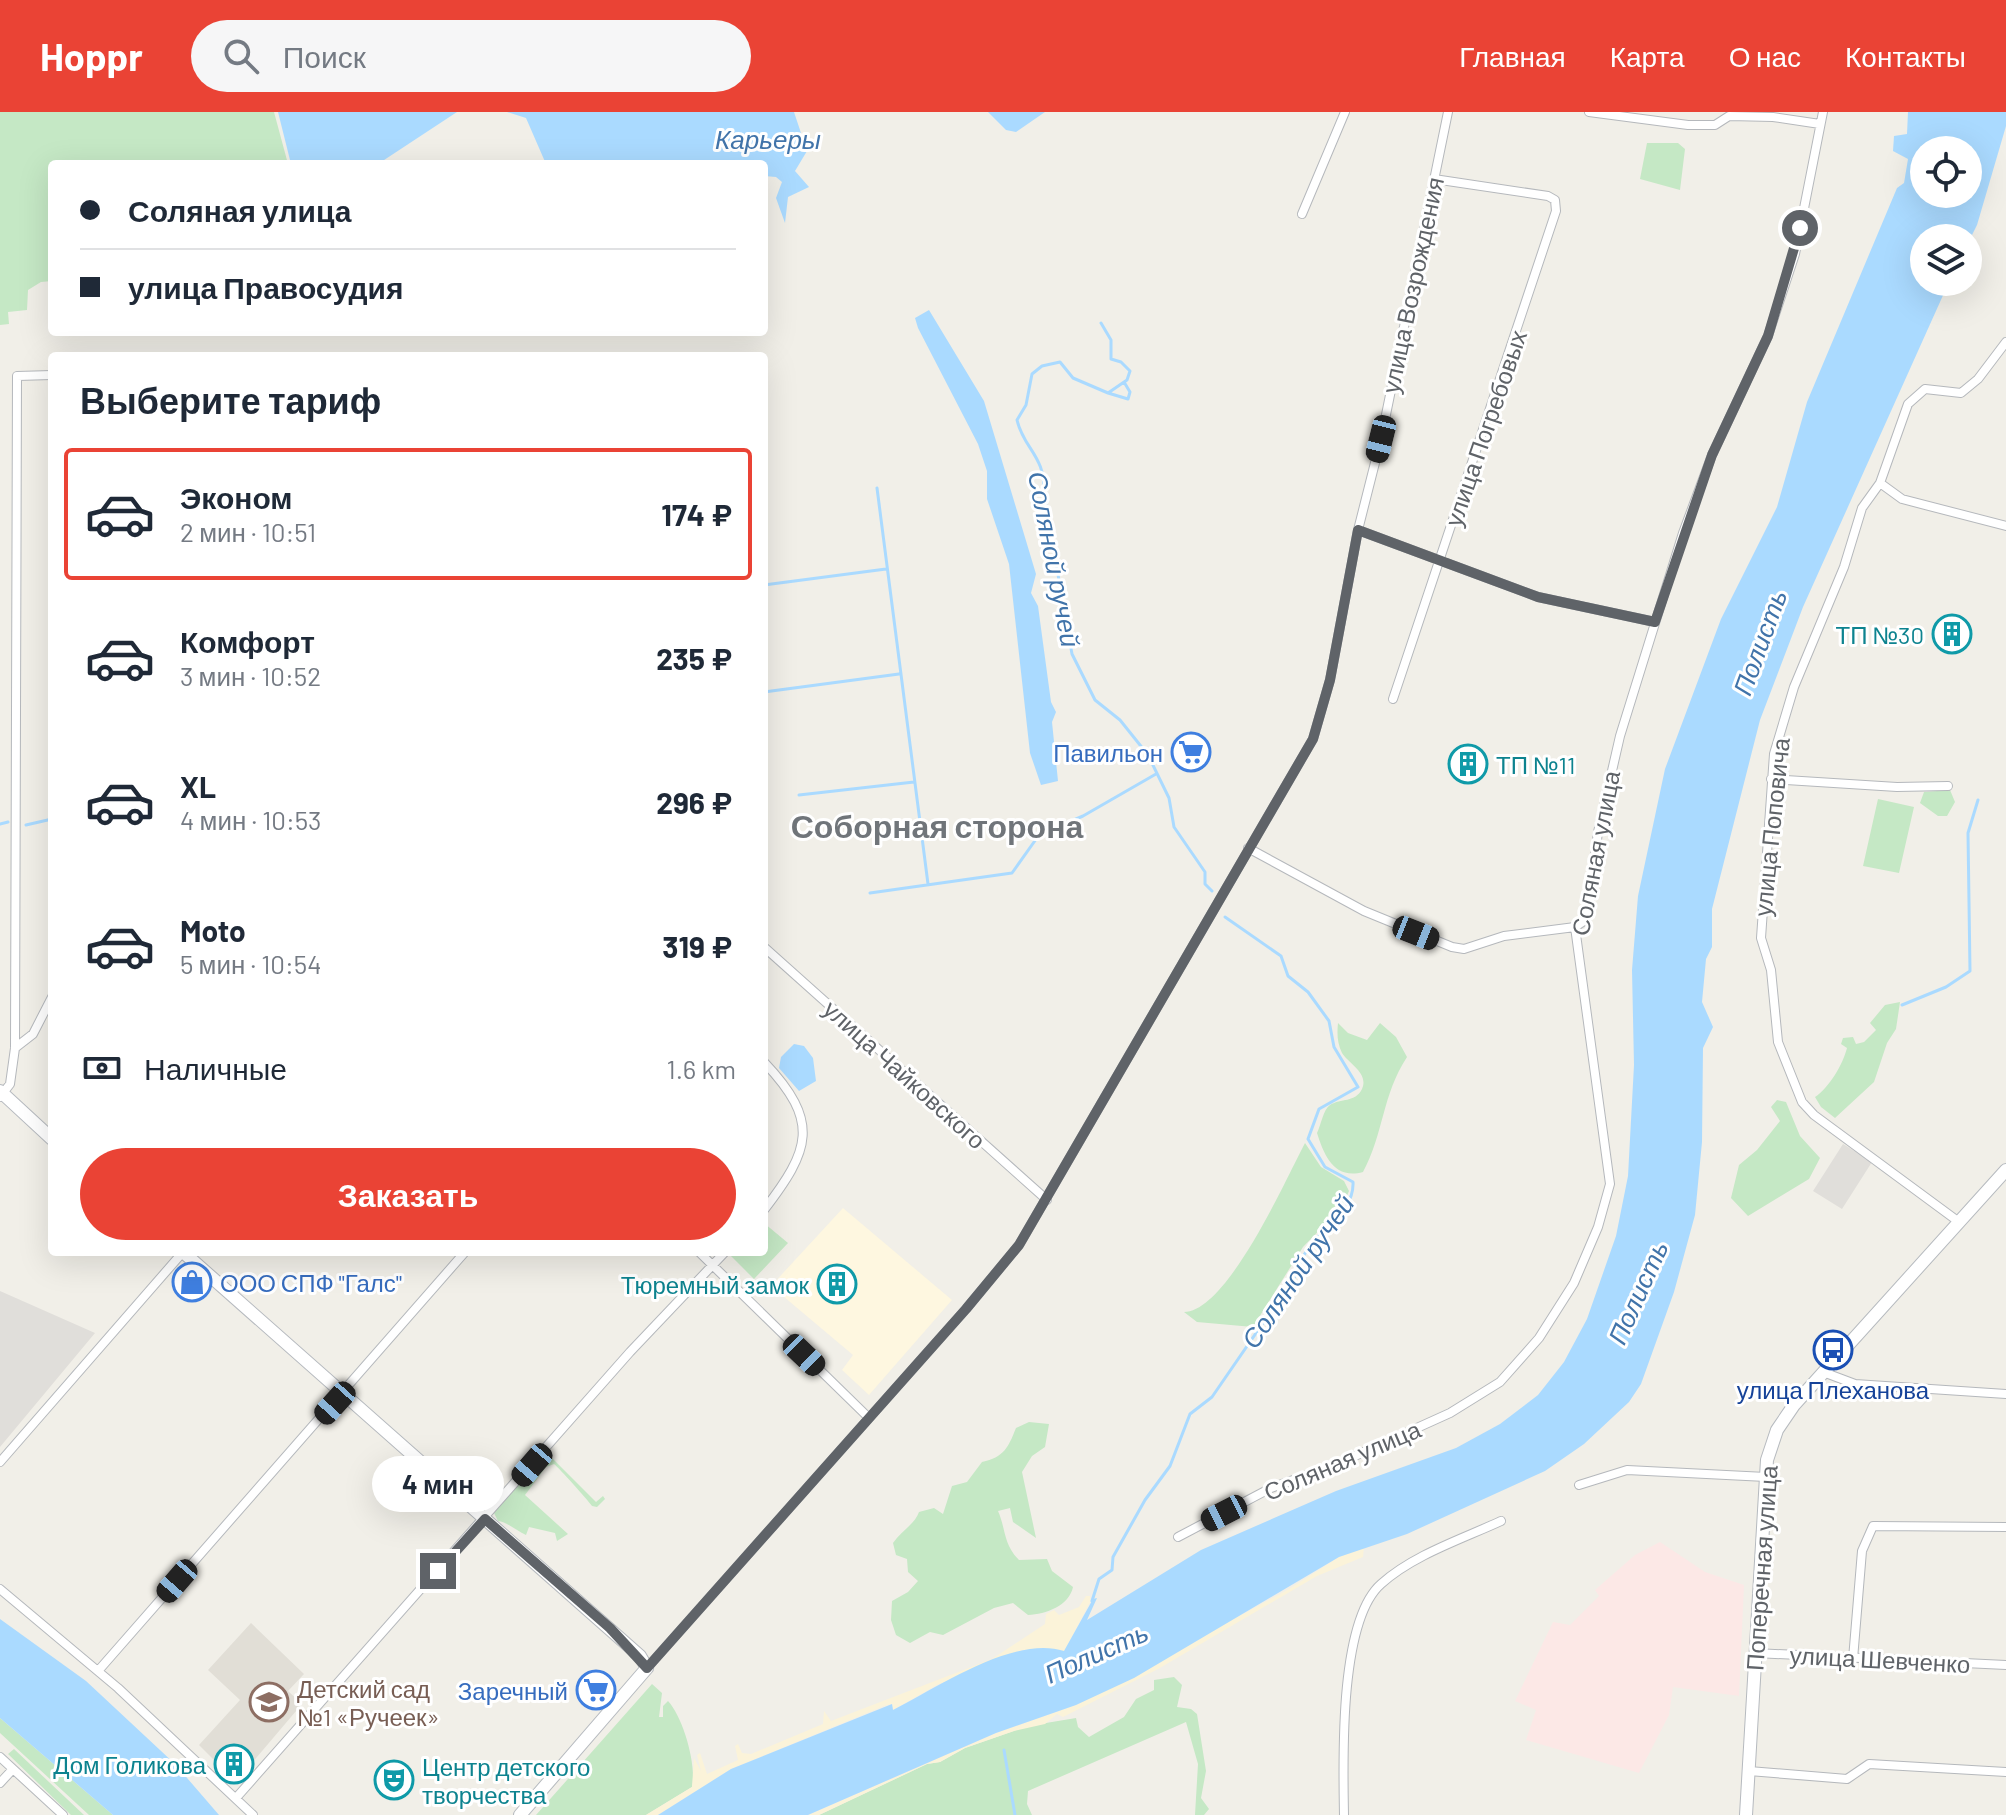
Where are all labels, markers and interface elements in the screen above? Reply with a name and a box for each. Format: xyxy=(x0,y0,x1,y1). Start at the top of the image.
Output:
search box xyxy=(191,20,751,92)
text: Hoppr xyxy=(40,33,143,79)
icon: search xyxy=(219,34,263,78)
text: Поиск xyxy=(283,38,366,74)
text: Главная xyxy=(1459,39,1566,73)
text: Карта xyxy=(1610,39,1685,73)
text: О нас xyxy=(1729,39,1801,73)
text: Контакты xyxy=(1845,39,1966,73)
water label: Карьеры xyxy=(715,123,821,154)
map controls xyxy=(1910,136,1982,296)
button: locate xyxy=(1910,136,1982,208)
street label: улица Возрождения xyxy=(1375,174,1449,396)
text: Соляная улица xyxy=(128,192,351,228)
route start xyxy=(1782,210,1818,246)
button: layers xyxy=(1910,224,1982,296)
text: улица Правосудия xyxy=(128,269,403,305)
street label: улица Погребовых xyxy=(1438,326,1532,530)
text: Выберите тариф xyxy=(80,378,381,421)
car xyxy=(1364,413,1398,465)
water label: Соляной ручей xyxy=(1023,468,1087,650)
icon: car xyxy=(84,478,156,550)
text: Эконом xyxy=(180,479,293,515)
text: 174 ₽ xyxy=(661,496,732,532)
text: 2 мин · 10:51 xyxy=(180,516,316,547)
water label: Полисть xyxy=(1726,585,1792,699)
building icon: ТП №30 xyxy=(1931,613,1973,655)
place label: ТП №30 xyxy=(1836,620,1924,649)
icon: car xyxy=(84,622,156,694)
text: Комфорт xyxy=(180,623,315,659)
text: 235 ₽ xyxy=(656,640,732,676)
text: 3 мин · 10:52 xyxy=(180,660,321,691)
supermarket icon: Павильон xyxy=(1170,731,1212,773)
street label: улица Поповича xyxy=(1747,735,1795,918)
place label: Павильон xyxy=(1053,738,1163,767)
building icon: ТП №11 xyxy=(1447,743,1489,785)
place label: ТП №11 xyxy=(1496,750,1575,779)
icon: car xyxy=(84,766,156,838)
street label: Соляная улица xyxy=(1565,767,1625,938)
text: XL xyxy=(180,768,216,804)
text: 296 ₽ xyxy=(656,784,732,820)
text: 4 мин · 10:53 xyxy=(180,804,322,835)
district label: Соборная сторона xyxy=(791,806,1083,845)
icon: car xyxy=(84,910,156,982)
text: Moto xyxy=(180,912,246,948)
car xyxy=(1389,913,1443,953)
text: 319 ₽ xyxy=(662,928,732,964)
text: 5 мин · 10:54 xyxy=(180,948,321,979)
street label: улица Чайковского xyxy=(818,994,992,1154)
icon: cash xyxy=(80,1046,124,1090)
text: Наличные xyxy=(144,1050,287,1086)
text: 1.6 km xyxy=(667,1053,736,1084)
button: Заказать xyxy=(80,1148,736,1240)
water label: Соляной ручей xyxy=(1234,1188,1360,1354)
water label: Полисть xyxy=(1600,1235,1674,1349)
shop icon: ООО СПФ "Галс" xyxy=(171,1261,213,1303)
building icon: Тюремный замок xyxy=(816,1263,858,1305)
place label: ООО СПФ "Галс" xyxy=(220,1268,402,1297)
place label: Тюремный замок xyxy=(621,1270,809,1299)
bus stop icon: улица Плеханова xyxy=(1812,1329,1854,1371)
car xyxy=(778,1330,830,1380)
place label: улица Плеханова xyxy=(1737,1375,1930,1404)
car xyxy=(310,1377,360,1429)
street label: Соляная улица xyxy=(1259,1414,1425,1506)
car xyxy=(507,1439,557,1491)
callout: 4 мин xyxy=(372,1455,504,1511)
street label: Поперечная улица xyxy=(1739,1464,1783,1672)
text: 4 мин xyxy=(402,1468,474,1499)
car xyxy=(1197,1491,1251,1535)
route end xyxy=(420,1553,456,1589)
car xyxy=(152,1555,202,1607)
water label: Полисть xyxy=(1039,1615,1153,1689)
street label: улица Шевченко xyxy=(1789,1640,1971,1678)
supermarket icon: Заречный xyxy=(575,1669,617,1711)
place label: Детский сад №1 «Ручеек» xyxy=(297,1674,440,1731)
place label: Заречный xyxy=(458,1676,568,1705)
school or university icon: Детский сад №1 «Ручеек» xyxy=(248,1681,290,1723)
building icon: Дом Голикова xyxy=(213,1743,255,1785)
place label: Дом Голикова xyxy=(53,1750,207,1779)
place label: Центр детского творчества xyxy=(422,1752,590,1809)
theatre icon: Центр детского творчества xyxy=(373,1759,415,1801)

